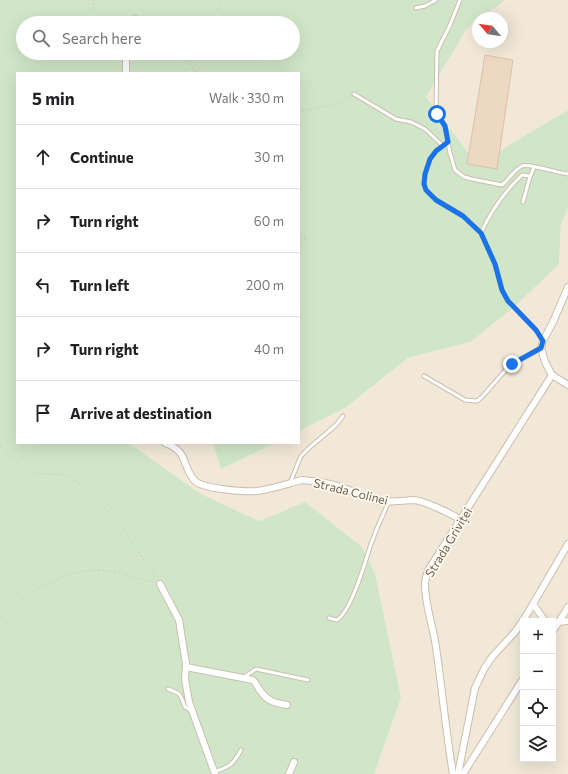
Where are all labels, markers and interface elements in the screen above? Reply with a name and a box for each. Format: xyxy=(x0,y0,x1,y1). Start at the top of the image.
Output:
north arrow xyxy=(472,12,508,48)
search box xyxy=(16,16,300,60)
icon: search xyxy=(30,27,52,49)
text: Search here xyxy=(62,29,141,47)
text: 5 min xyxy=(32,88,75,109)
text: Walk · 330 m xyxy=(209,90,284,106)
route start xyxy=(428,105,446,123)
icon: ahead xyxy=(32,146,54,168)
text: Continue xyxy=(70,148,134,166)
text: 30 m xyxy=(254,149,284,165)
icon: right xyxy=(32,210,54,232)
text: Turn right xyxy=(70,212,139,230)
text: 60 m xyxy=(254,213,284,229)
icon: left xyxy=(32,274,54,296)
text: Turn left xyxy=(70,276,129,294)
text: 200 m xyxy=(246,277,284,293)
icon: right xyxy=(32,338,54,360)
text: Turn right xyxy=(70,340,139,358)
text: 40 m xyxy=(254,341,284,357)
route end xyxy=(503,355,521,373)
icon: arrive xyxy=(32,402,54,424)
text: Arrive at destination xyxy=(70,404,212,422)
street label: Strada Colinei xyxy=(312,475,390,507)
street label: Strada Griviței xyxy=(422,505,475,580)
map controls xyxy=(520,618,556,762)
button: + xyxy=(520,618,556,654)
button: − xyxy=(520,654,556,690)
button: locate xyxy=(520,690,556,726)
button: layers xyxy=(520,726,556,762)

